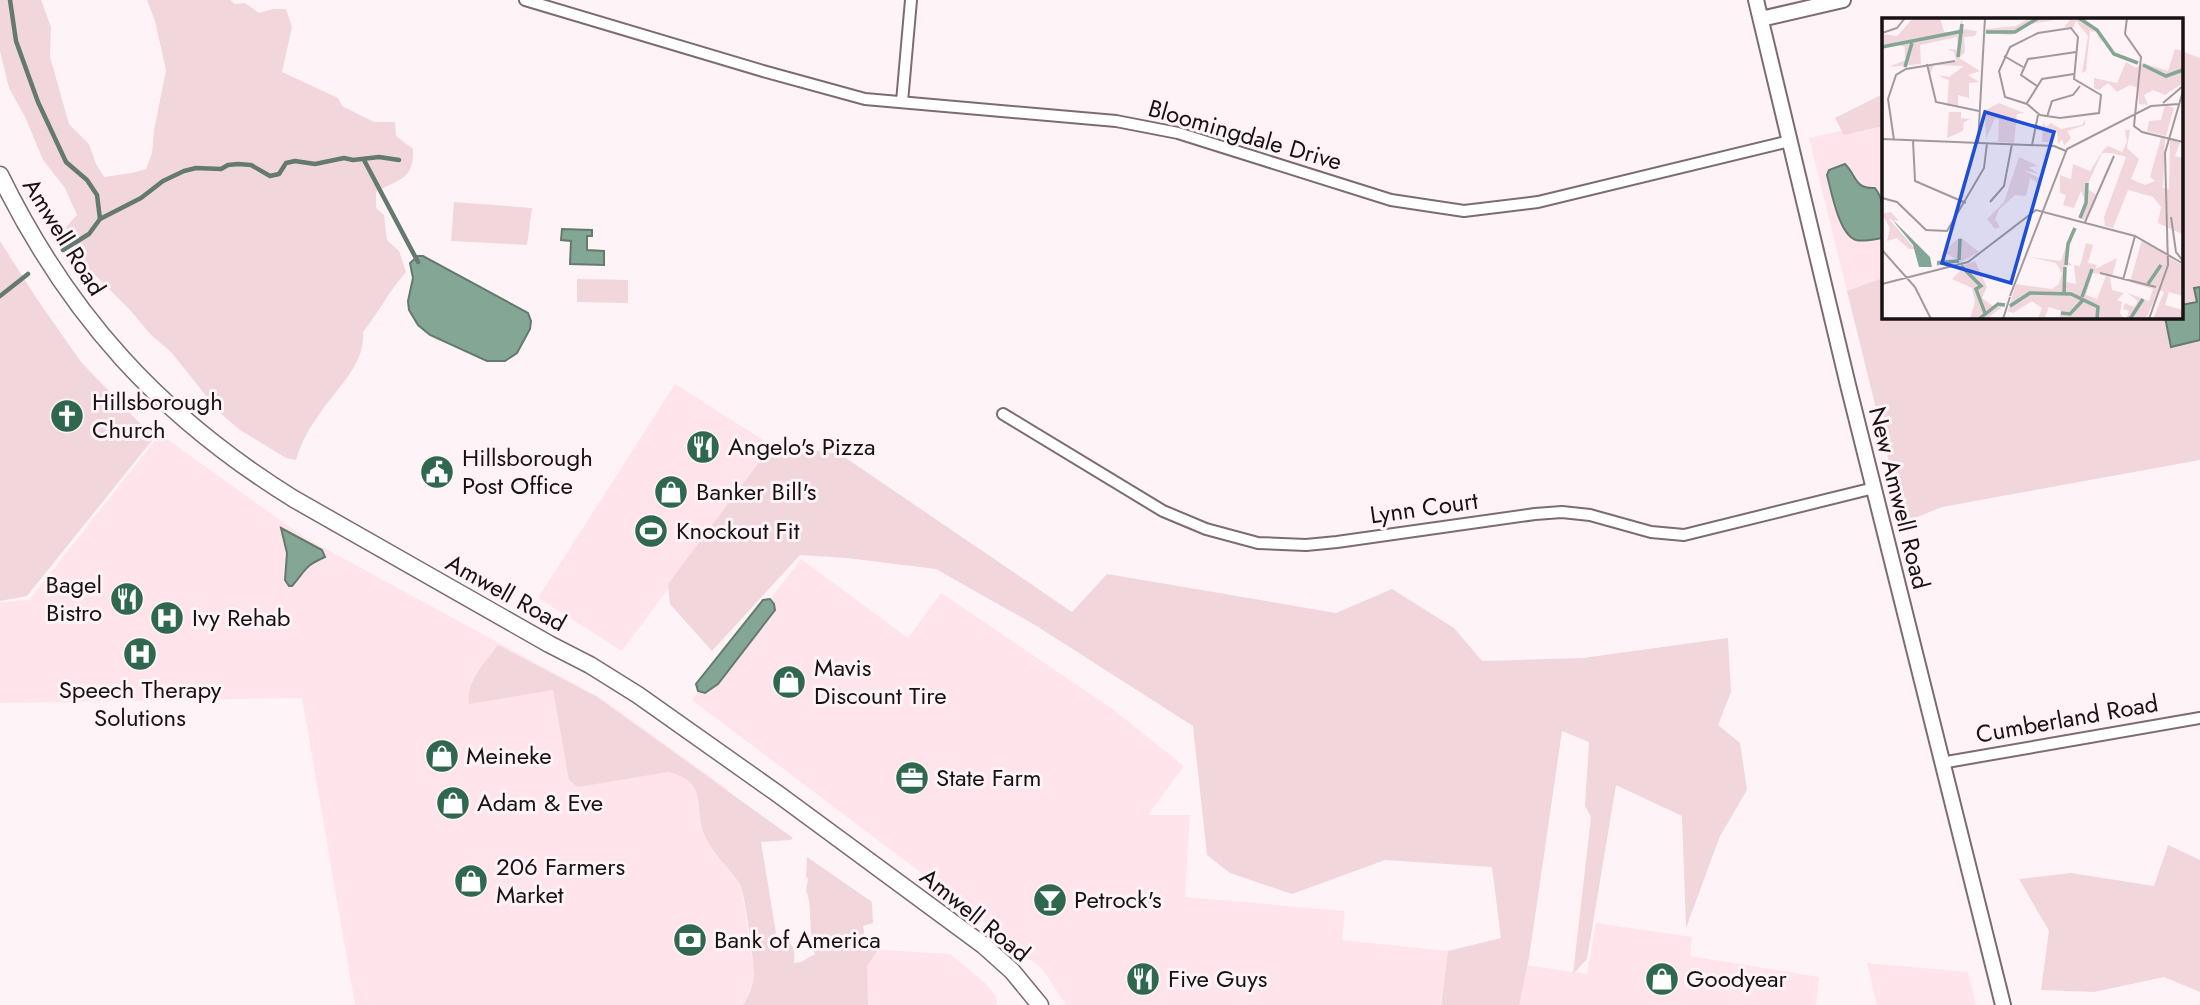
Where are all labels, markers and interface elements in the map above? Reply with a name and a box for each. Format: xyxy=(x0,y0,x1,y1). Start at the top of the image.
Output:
inset map xyxy=(1882,18,2182,318)
street label: Bloomingdale Drive xyxy=(1144,90,1346,179)
street label: Amwell Road xyxy=(14,171,114,302)
place label: Hillsborough Church xyxy=(92,384,223,447)
church icon: Hillsborough Church xyxy=(48,397,86,435)
street label: New Amwell Road xyxy=(1860,403,1939,593)
restaurant icon: Angelo's Pizza xyxy=(684,428,722,466)
place label: Angelo's Pizza xyxy=(728,429,875,464)
place label: Hillsborough Post Office xyxy=(462,440,593,503)
public building icon: Hillsborough Post Office xyxy=(418,453,456,491)
shop icon: Banker Bill's xyxy=(652,473,690,511)
place label: Banker Bill's xyxy=(696,474,816,509)
street label: Lynn Court xyxy=(1368,483,1480,532)
sports icon: Knockout Fit xyxy=(632,512,670,550)
place label: Knockout Fit xyxy=(676,513,800,548)
street label: Amwell Road xyxy=(440,545,573,640)
place label: Bagel Bistro xyxy=(46,567,102,630)
restaurant icon: Bagel Bistro xyxy=(108,580,146,618)
hospital icon: Ivy Rehab xyxy=(148,599,186,637)
place label: Ivy Rehab xyxy=(192,600,291,635)
hospital icon: Speech Therapy Solutions xyxy=(121,635,159,673)
place label: Mavis Discount Tire xyxy=(814,650,947,713)
shop icon: Mavis Discount Tire xyxy=(770,663,808,701)
place label: Speech Therapy Solutions xyxy=(59,672,222,735)
street label: Cumberland Road xyxy=(1973,685,2161,752)
shop icon: Meineke xyxy=(423,737,461,775)
place label: Meineke xyxy=(466,738,552,773)
office icon: State Farm xyxy=(893,759,931,797)
place label: State Farm xyxy=(936,760,1042,795)
shop icon: Adam & Eve xyxy=(434,784,472,822)
place label: Adam & Eve xyxy=(477,785,603,820)
place label: 206 Farmers Market xyxy=(496,849,625,912)
street label: Amwell Road xyxy=(913,859,1038,970)
shop icon: 206 Farmers Market xyxy=(452,862,490,900)
bar icon: Petrock's xyxy=(1031,881,1069,919)
place label: Petrock's xyxy=(1074,882,1162,917)
bank icon: Bank of America xyxy=(671,921,709,959)
place label: Bank of America xyxy=(714,922,881,957)
restaurant icon: Five Guys xyxy=(1124,960,1162,998)
shop icon: Goodyear xyxy=(1643,960,1681,998)
place label: Five Guys xyxy=(1168,961,1267,996)
place label: Goodyear xyxy=(1686,961,1788,996)

